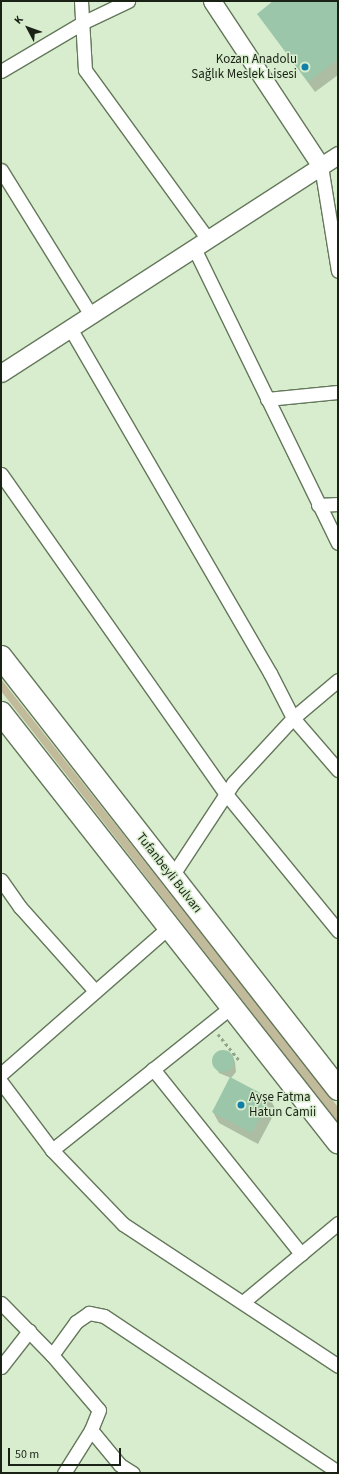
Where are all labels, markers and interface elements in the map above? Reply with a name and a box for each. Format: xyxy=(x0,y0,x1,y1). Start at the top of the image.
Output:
north arrow xyxy=(8,8,48,48)
text: K xyxy=(11,12,26,27)
place label: Kozan Anadolu Sağlık Meslek Lisesi xyxy=(191,52,297,83)
marker: Kozan Anadolu Sağlık Meslek Lisesi xyxy=(300,62,310,72)
street label: Tufanbeyli Bulvarı xyxy=(133,830,205,916)
place label: Ayşe Fatma Hatun Camii xyxy=(249,1090,316,1121)
marker: Ayşe Fatma Hatun Camii xyxy=(236,1100,246,1110)
scale bar xyxy=(10,1440,123,1466)
text: 50 m xyxy=(15,1446,39,1463)

